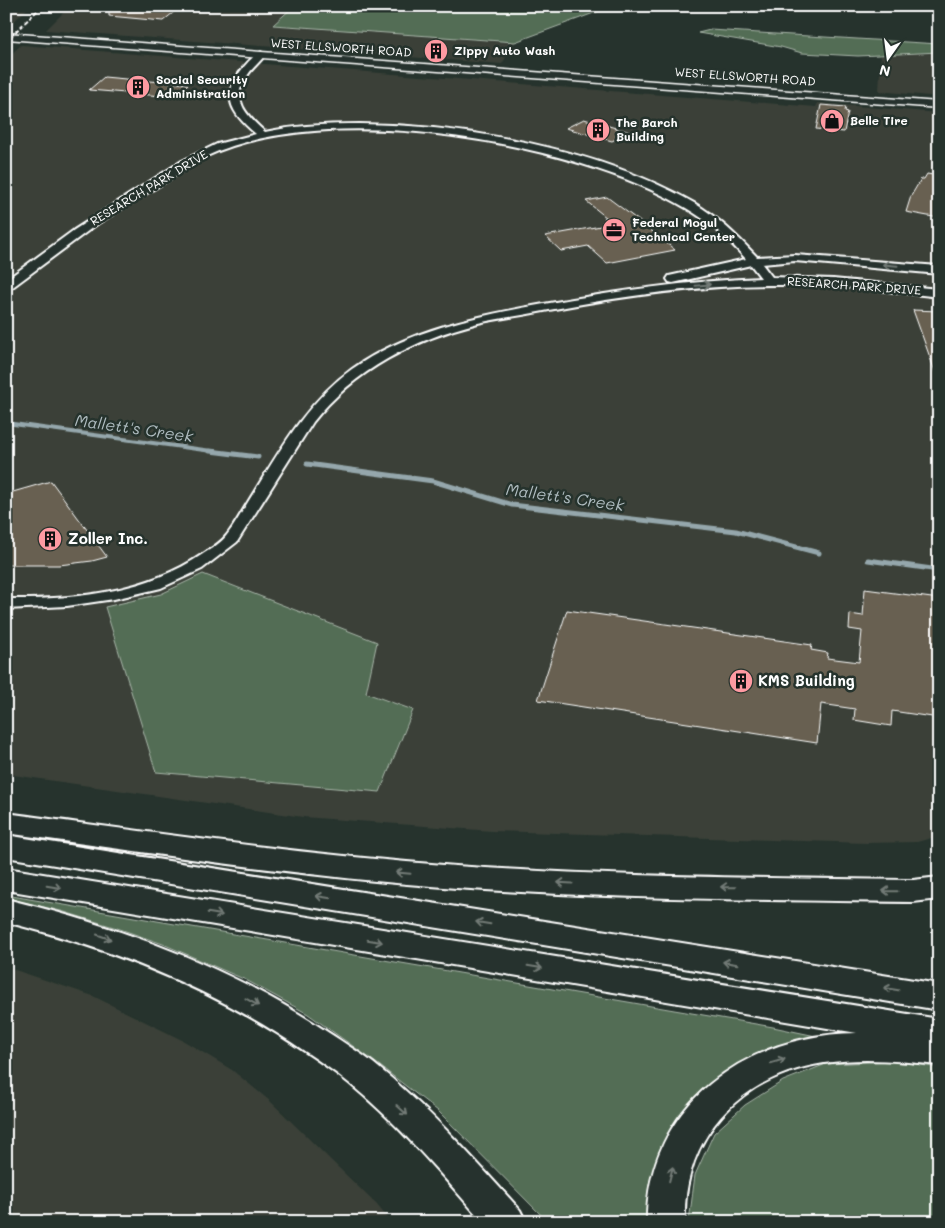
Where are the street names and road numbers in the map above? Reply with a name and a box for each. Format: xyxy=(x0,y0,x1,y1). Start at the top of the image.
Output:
street label: WEST ELLSWORTH ROAD xyxy=(270,34,412,60)
street label: WEST ELLSWORTH ROAD xyxy=(674,63,816,89)
street label: RESEARCH PARK DRIVE xyxy=(87,146,210,229)
street label: RESEARCH PARK DRIVE xyxy=(786,272,922,298)

